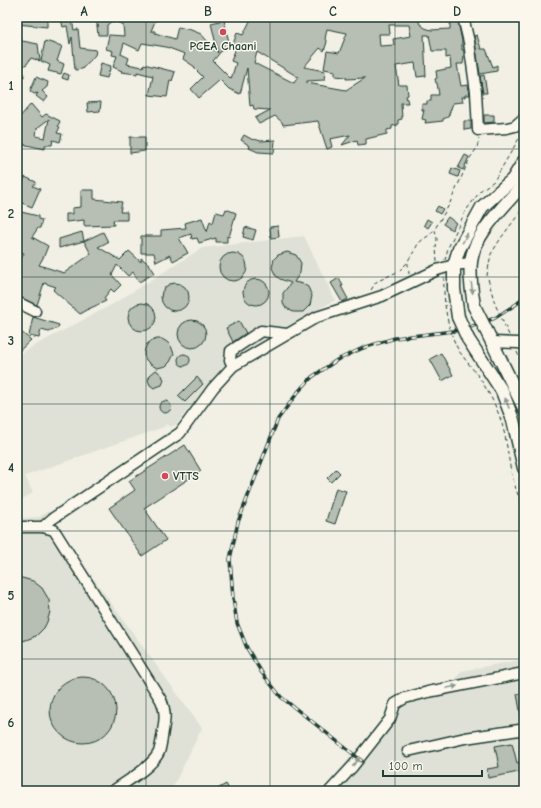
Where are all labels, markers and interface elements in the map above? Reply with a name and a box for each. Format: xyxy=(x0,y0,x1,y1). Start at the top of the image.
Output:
text: A xyxy=(80,4,88,19)
text: B xyxy=(204,4,212,19)
text: C xyxy=(329,4,337,19)
text: D xyxy=(453,4,461,19)
marker: PCEA Chaani xyxy=(218,27,228,37)
place label: PCEA Chaani xyxy=(189,39,257,53)
text: 1 xyxy=(8,78,14,93)
text: 2 xyxy=(8,206,14,221)
one-way arrow xyxy=(461,232,468,244)
one-way arrow xyxy=(469,282,475,294)
text: 3 xyxy=(8,333,14,348)
one-way arrow xyxy=(504,397,510,409)
text: 4 xyxy=(8,460,14,475)
place label: VTTS xyxy=(173,469,199,483)
marker: VTTS xyxy=(160,471,170,481)
text: 5 xyxy=(8,588,15,603)
one-way arrow xyxy=(446,684,458,690)
text: 6 xyxy=(8,715,15,730)
scale bar xyxy=(383,752,482,778)
one-way arrow xyxy=(352,756,360,767)
text: 100 m xyxy=(389,759,422,773)

